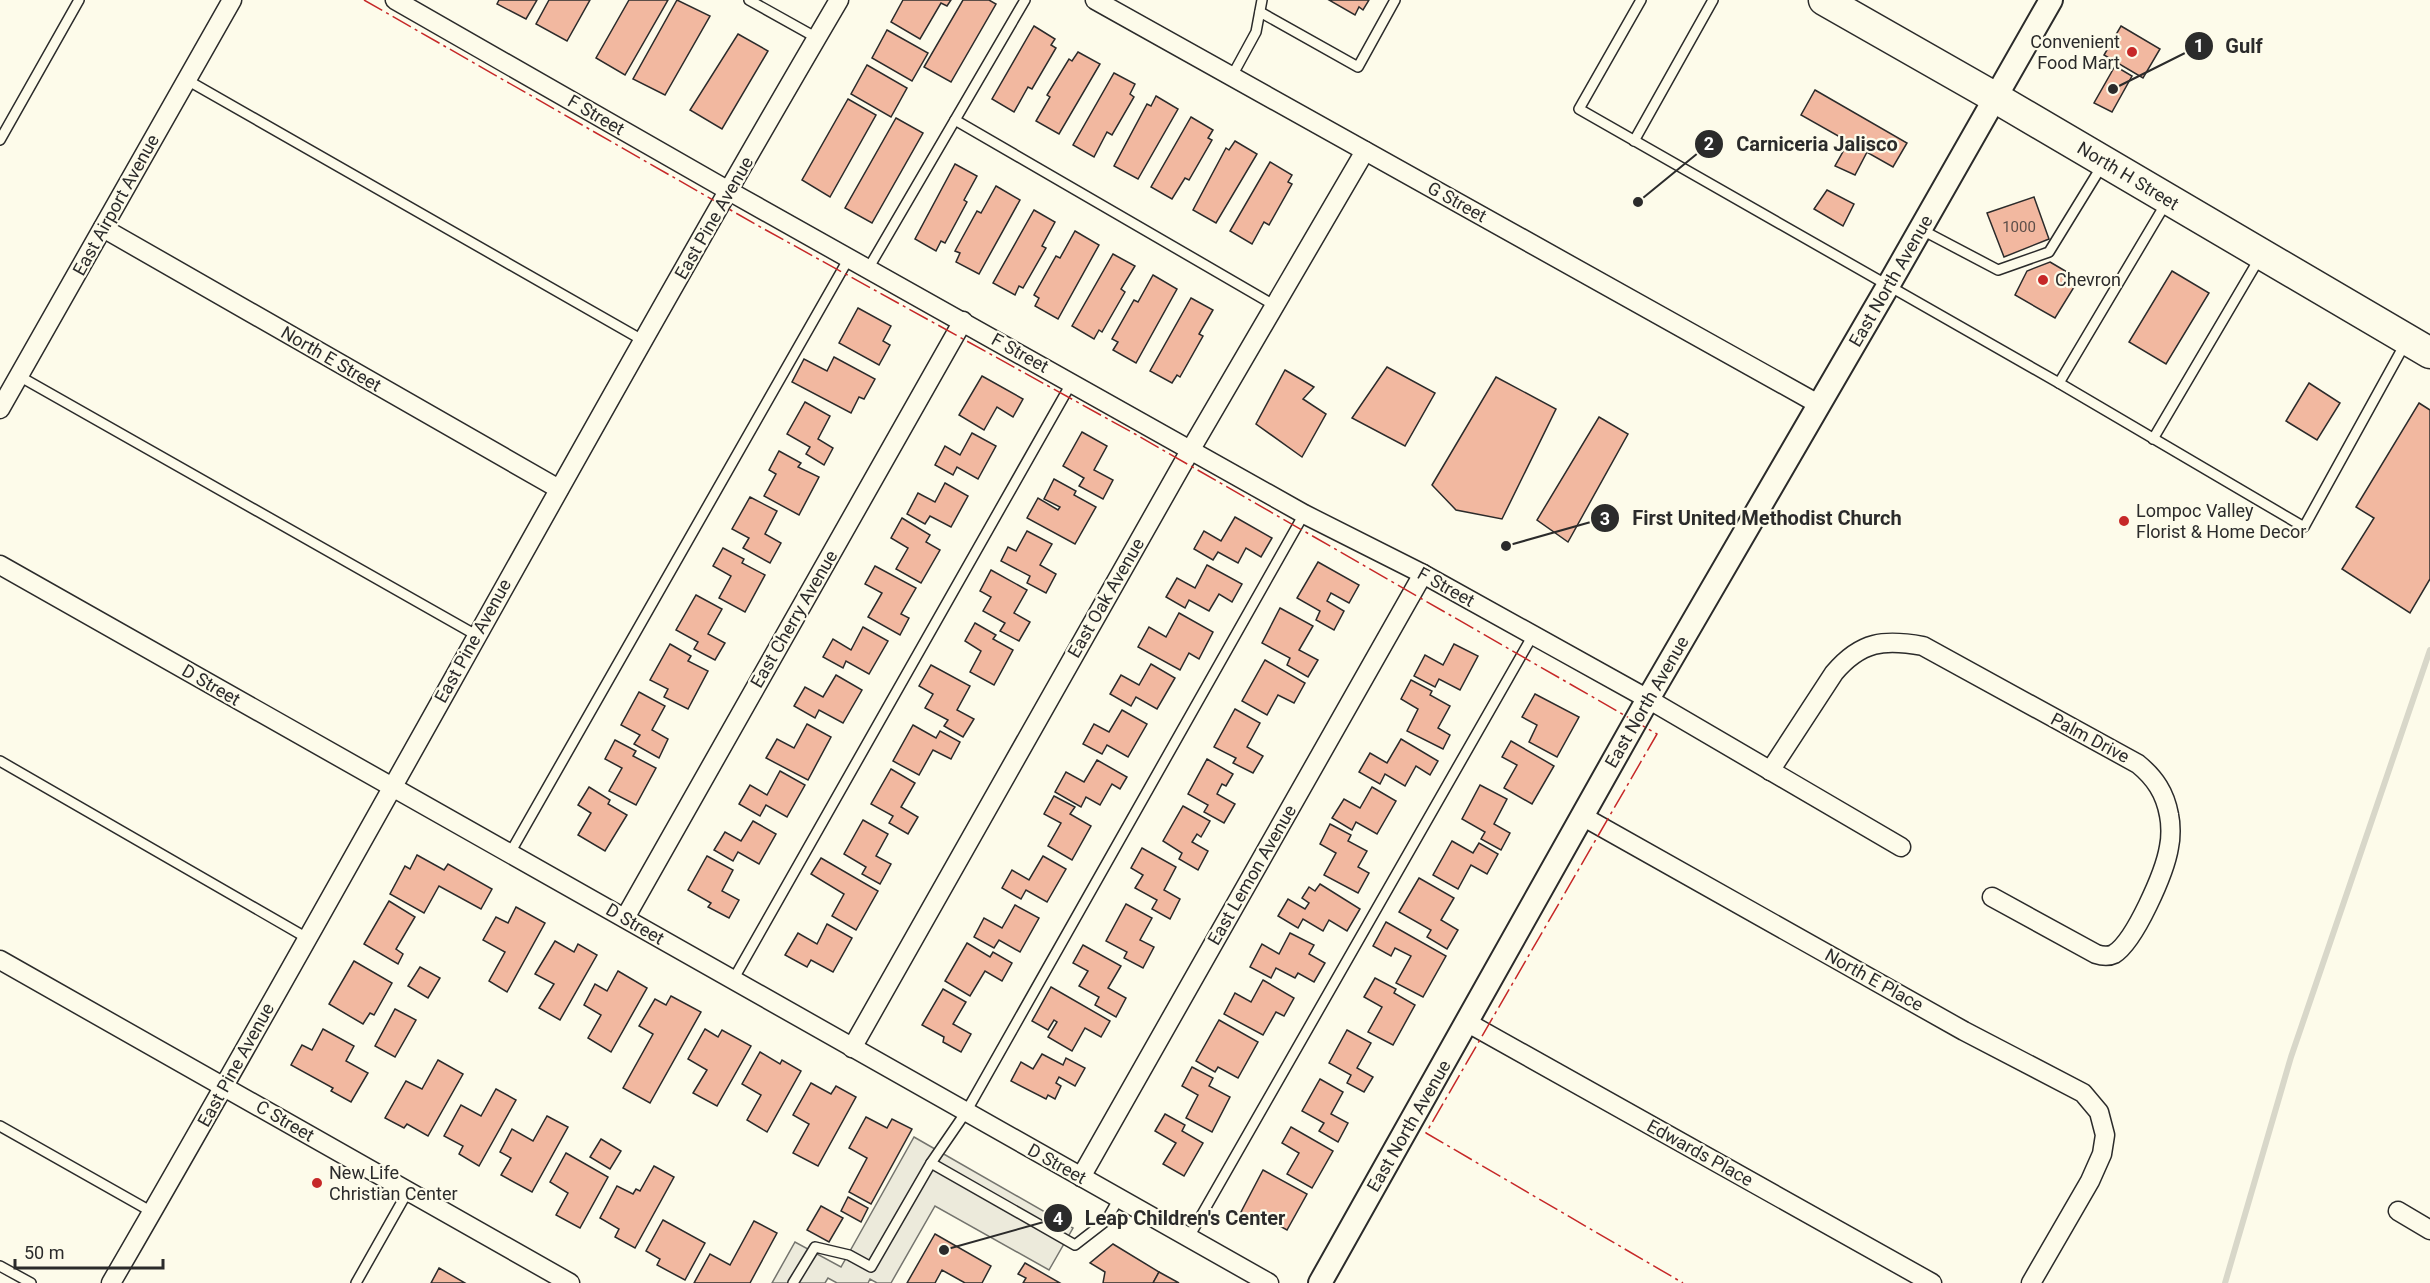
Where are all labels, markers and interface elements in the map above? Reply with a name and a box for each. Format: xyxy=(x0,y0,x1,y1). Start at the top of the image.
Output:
callout: Gulf xyxy=(2184,27,2275,65)
place label: Convenient Food Mart xyxy=(2030,31,2120,73)
text: Gulf xyxy=(2225,34,2263,58)
text: 1 xyxy=(2194,35,2204,56)
marker: Convenient Food Mart xyxy=(2125,45,2139,59)
street label: F Street xyxy=(564,90,628,139)
callout: Carniceria Jalisco xyxy=(1694,125,1909,163)
street label: East Airport Avenue xyxy=(68,131,163,279)
text: Carniceria Jalisco xyxy=(1736,132,1898,156)
text: 2 xyxy=(1704,133,1714,154)
street label: North H Street xyxy=(2074,137,2183,214)
street label: East Pine Avenue xyxy=(670,153,757,283)
street label: G Street xyxy=(1424,177,1491,226)
street label: East North Avenue xyxy=(1844,211,1937,350)
house number: 1000 xyxy=(2002,218,2036,236)
place label: Chevron xyxy=(2055,269,2121,290)
marker: Chevron xyxy=(2036,273,2050,287)
street label: North E Street xyxy=(277,321,385,396)
street label: F Street xyxy=(988,328,1052,377)
callout: First United Methodist Church xyxy=(1590,499,1914,537)
place label: Lompoc Valley Florist & Home Decor xyxy=(2136,500,2306,542)
text: First United Methodist Church xyxy=(1632,506,1902,530)
text: 3 xyxy=(1600,508,1610,529)
marker: Lompoc Valley Florist & Home Decor xyxy=(2117,514,2131,528)
street label: East Oak Avenue xyxy=(1063,534,1148,661)
street label: East Cherry Avenue xyxy=(746,546,841,691)
street label: F Street xyxy=(1414,562,1478,611)
street label: East Pine Avenue xyxy=(430,575,515,706)
street label: East North Avenue xyxy=(1600,632,1693,771)
street label: D Street xyxy=(178,660,244,710)
street label: Palm Drive xyxy=(2047,708,2133,767)
street label: East Lemon Avenue xyxy=(1203,801,1300,949)
street label: D Street xyxy=(602,899,668,949)
street label: North E Place xyxy=(1821,944,1927,1015)
street label: East Pine Avenue xyxy=(193,999,278,1130)
street label: East North Avenue xyxy=(1362,1056,1455,1195)
street label: C Street xyxy=(252,1096,318,1146)
street label: Edwards Place xyxy=(1644,1115,1757,1190)
street label: D Street xyxy=(1024,1139,1090,1188)
place label: New Life Christian Center xyxy=(329,1162,458,1204)
marker: New Life Christian Center xyxy=(310,1176,324,1190)
callout: Leap Children's Center xyxy=(1043,1199,1297,1237)
text: Leap Children's Center xyxy=(1085,1206,1286,1230)
text: 4 xyxy=(1053,1208,1063,1229)
scale bar xyxy=(15,1232,164,1270)
text: 50 m xyxy=(24,1242,64,1263)

